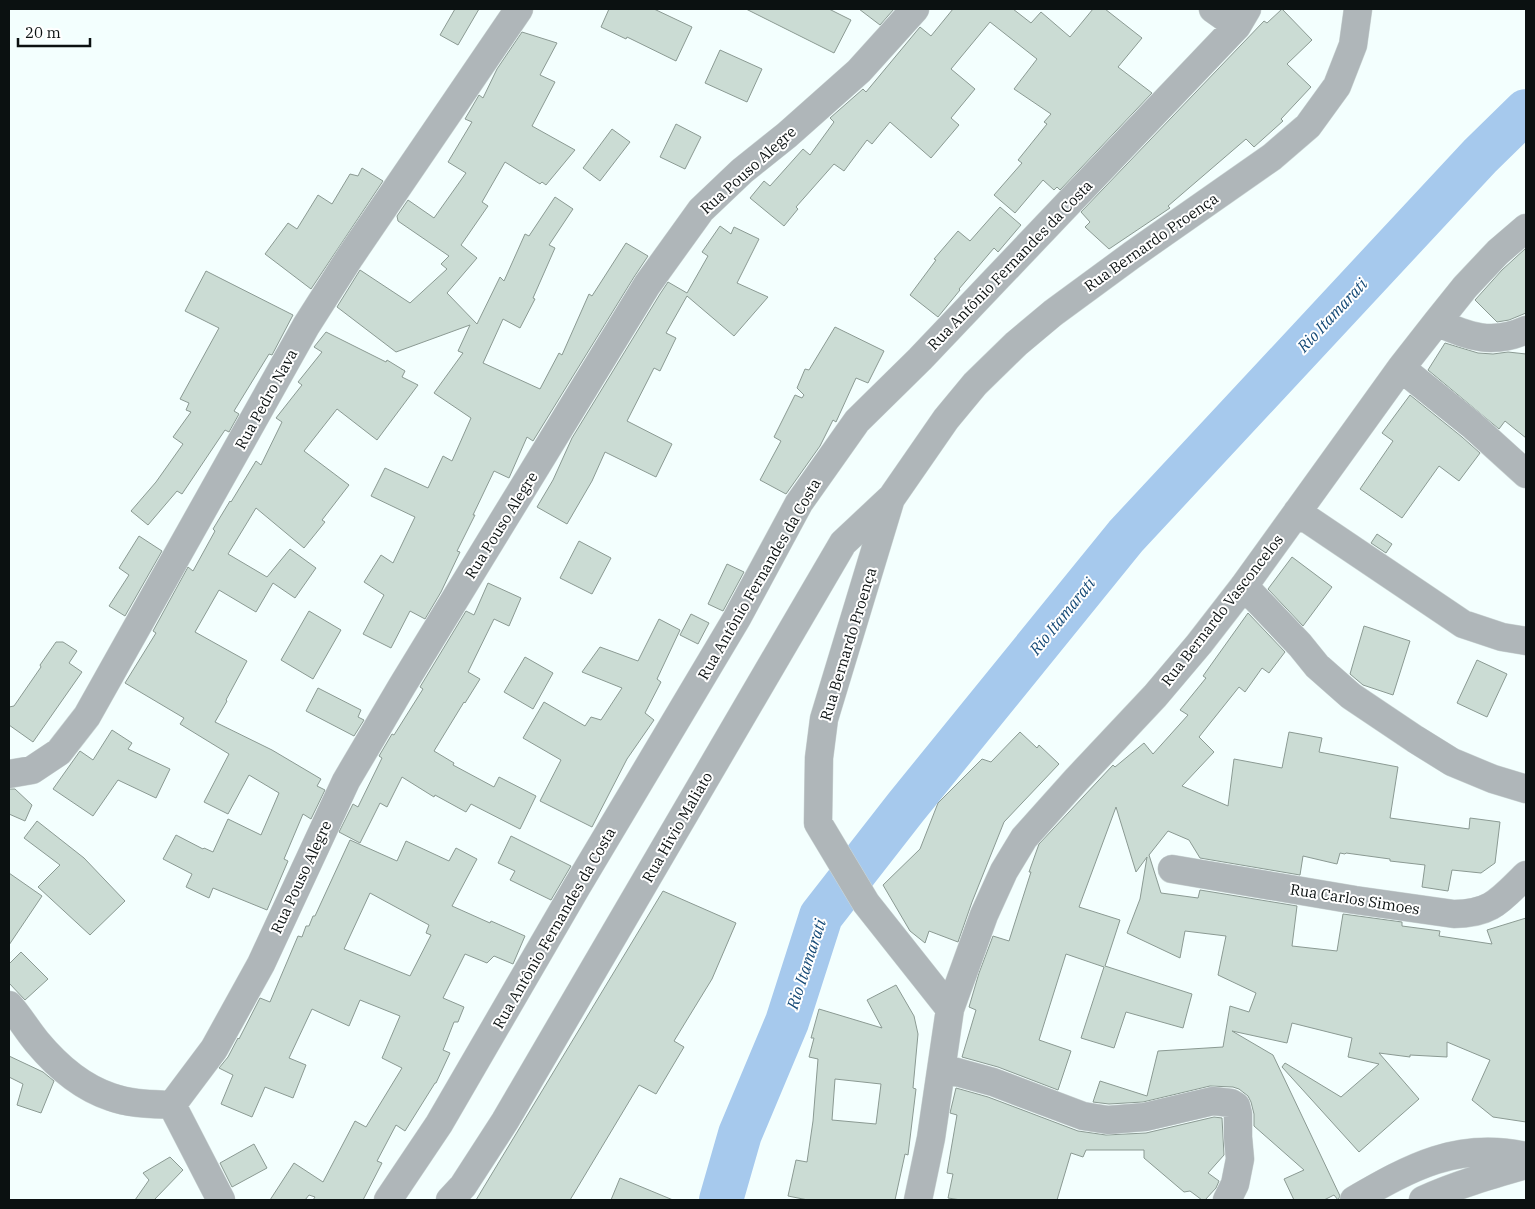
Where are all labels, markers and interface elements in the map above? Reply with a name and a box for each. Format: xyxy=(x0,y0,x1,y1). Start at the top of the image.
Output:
scale bar xyxy=(18,15,90,47)
text: 20 m xyxy=(25,23,61,42)
street label: Rua Pouso Alegre xyxy=(696,122,800,218)
street label: Rua Antônio Fernandes da Costa xyxy=(924,176,1096,354)
street label: Rua Bernardo Proença xyxy=(1080,189,1222,295)
water label: Rio Itamarati xyxy=(1292,274,1371,357)
street label: Rua Pedro Nava xyxy=(231,346,301,452)
street label: Rua Pouso Alegre xyxy=(460,468,542,582)
street label: Rua Antônio Fernandes da Costa xyxy=(693,475,825,683)
street label: Rua Bernardo Vasconcelos xyxy=(1157,530,1287,690)
street label: Rua Bernardo Proença xyxy=(816,565,880,723)
water label: Rio Itamarati xyxy=(1024,573,1099,659)
street label: Rua Hivio Maliato xyxy=(638,768,716,886)
street label: Rua Pouso Alegre xyxy=(266,817,336,937)
street label: Rua Antônio Fernandes da Costa xyxy=(488,824,620,1032)
street label: Rua Carlos Simoes xyxy=(1289,879,1421,919)
water label: Rio Itamarati xyxy=(782,916,830,1012)

